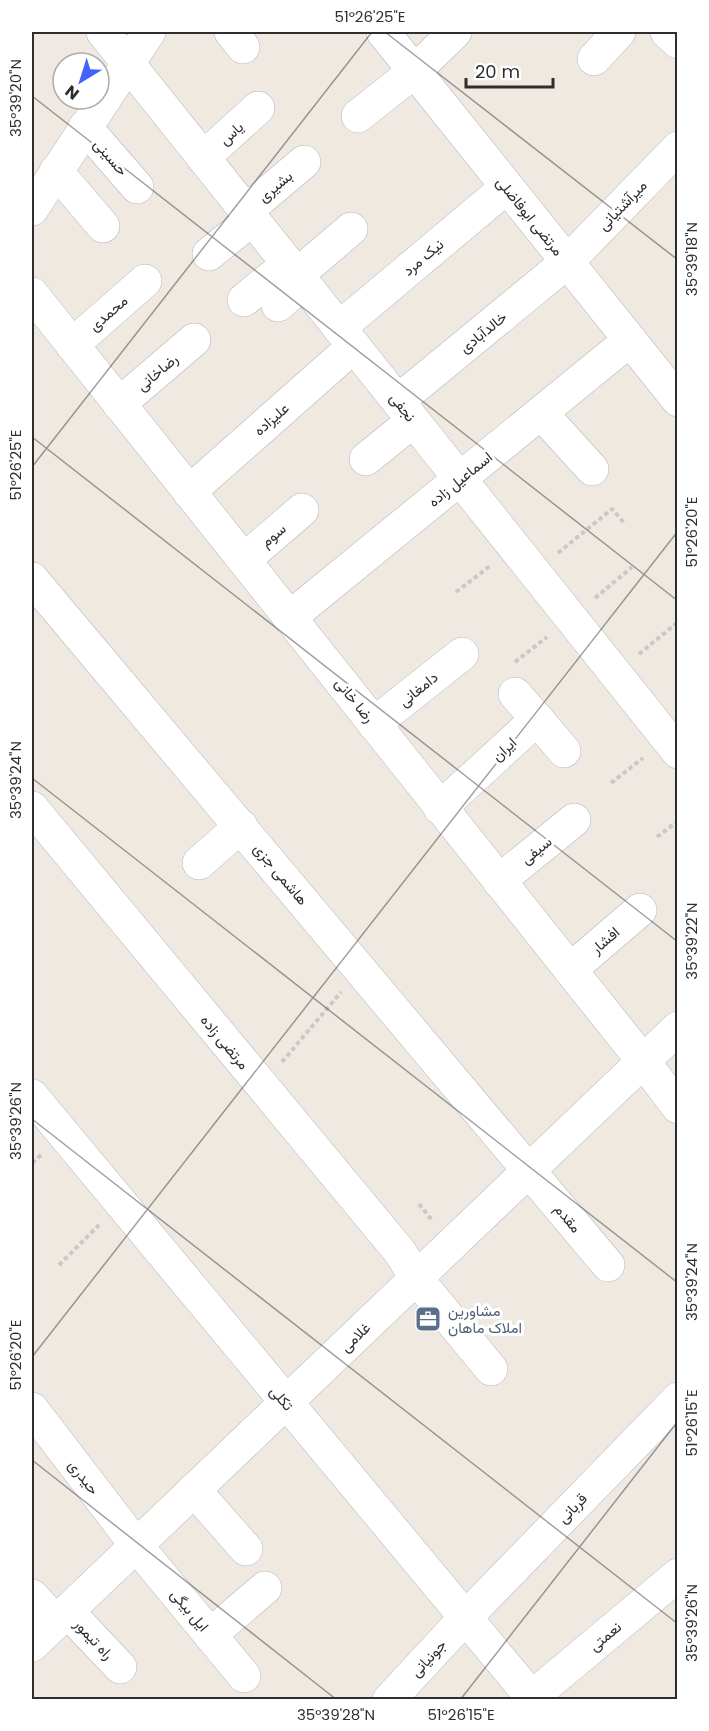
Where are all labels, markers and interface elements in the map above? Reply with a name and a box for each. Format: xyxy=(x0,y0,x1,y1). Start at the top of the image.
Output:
text: 51°26'25"E xyxy=(334,6,406,27)
north arrow xyxy=(51,51,111,111)
scale bar xyxy=(466,51,553,89)
text: 35°39'20"N xyxy=(5,59,26,137)
text: 20 m xyxy=(475,59,520,84)
text: N xyxy=(60,80,84,105)
street label: یاس xyxy=(214,116,248,150)
street label: حسینی xyxy=(89,134,133,180)
street label: بشیری xyxy=(253,165,297,207)
street label: مرتضی ابوفاضلی xyxy=(491,172,569,260)
street label: میرآشتیانی xyxy=(593,175,651,235)
text: 35°39'18"N xyxy=(681,222,702,296)
street label: نیک مرد xyxy=(398,234,448,280)
street label: محمدی xyxy=(84,290,132,336)
street label: خالدآبادی xyxy=(455,306,511,358)
street label: رضاخانی xyxy=(132,348,182,396)
street label: نجفی xyxy=(385,388,421,426)
street label: علیزاده xyxy=(249,398,293,440)
text: 51°26'25"E xyxy=(5,429,26,501)
street label: اسماعیل زاده xyxy=(423,446,497,512)
text: 51°26'20"E xyxy=(681,496,702,568)
street label: سوم xyxy=(256,518,290,552)
street label: دامغانی xyxy=(394,667,442,711)
street label: رضا خانی xyxy=(330,673,380,727)
street label: ایران xyxy=(487,732,521,766)
text: 35°39'24"N xyxy=(5,741,26,819)
street label: سیفی xyxy=(516,831,556,869)
street label: هاشمی جزی xyxy=(249,838,313,910)
text: 35°39'22"N xyxy=(681,902,702,980)
street label: افشار xyxy=(585,922,624,959)
street label: مرتضی زاده xyxy=(196,1010,254,1074)
text: 35°39'26"N xyxy=(5,1082,26,1160)
street label: مقدم xyxy=(550,1199,586,1237)
text: 35°39'24"N xyxy=(681,1243,702,1321)
place label: مشاورین املاک ماهان xyxy=(448,1300,522,1338)
office icon: مشاورین املاک ماهان xyxy=(413,1304,443,1334)
street label: غلامی xyxy=(335,1317,375,1357)
text: 51°26'20"E xyxy=(5,1319,26,1391)
street label: تکلی xyxy=(265,1381,299,1415)
text: 51°26'15"E xyxy=(681,1389,702,1457)
street label: حیدری xyxy=(64,1455,104,1499)
street label: قربانی xyxy=(552,1488,592,1528)
street label: ایل بیگی xyxy=(166,1584,214,1636)
text: 35°39'26"N xyxy=(681,1584,702,1662)
street label: راه تیمور xyxy=(69,1613,118,1664)
street label: نعمتی xyxy=(584,1616,626,1656)
street label: جونیانی xyxy=(405,1635,451,1681)
text: 35°39'28"N xyxy=(297,1704,375,1725)
text: 51°26'15"E xyxy=(427,1704,495,1725)

